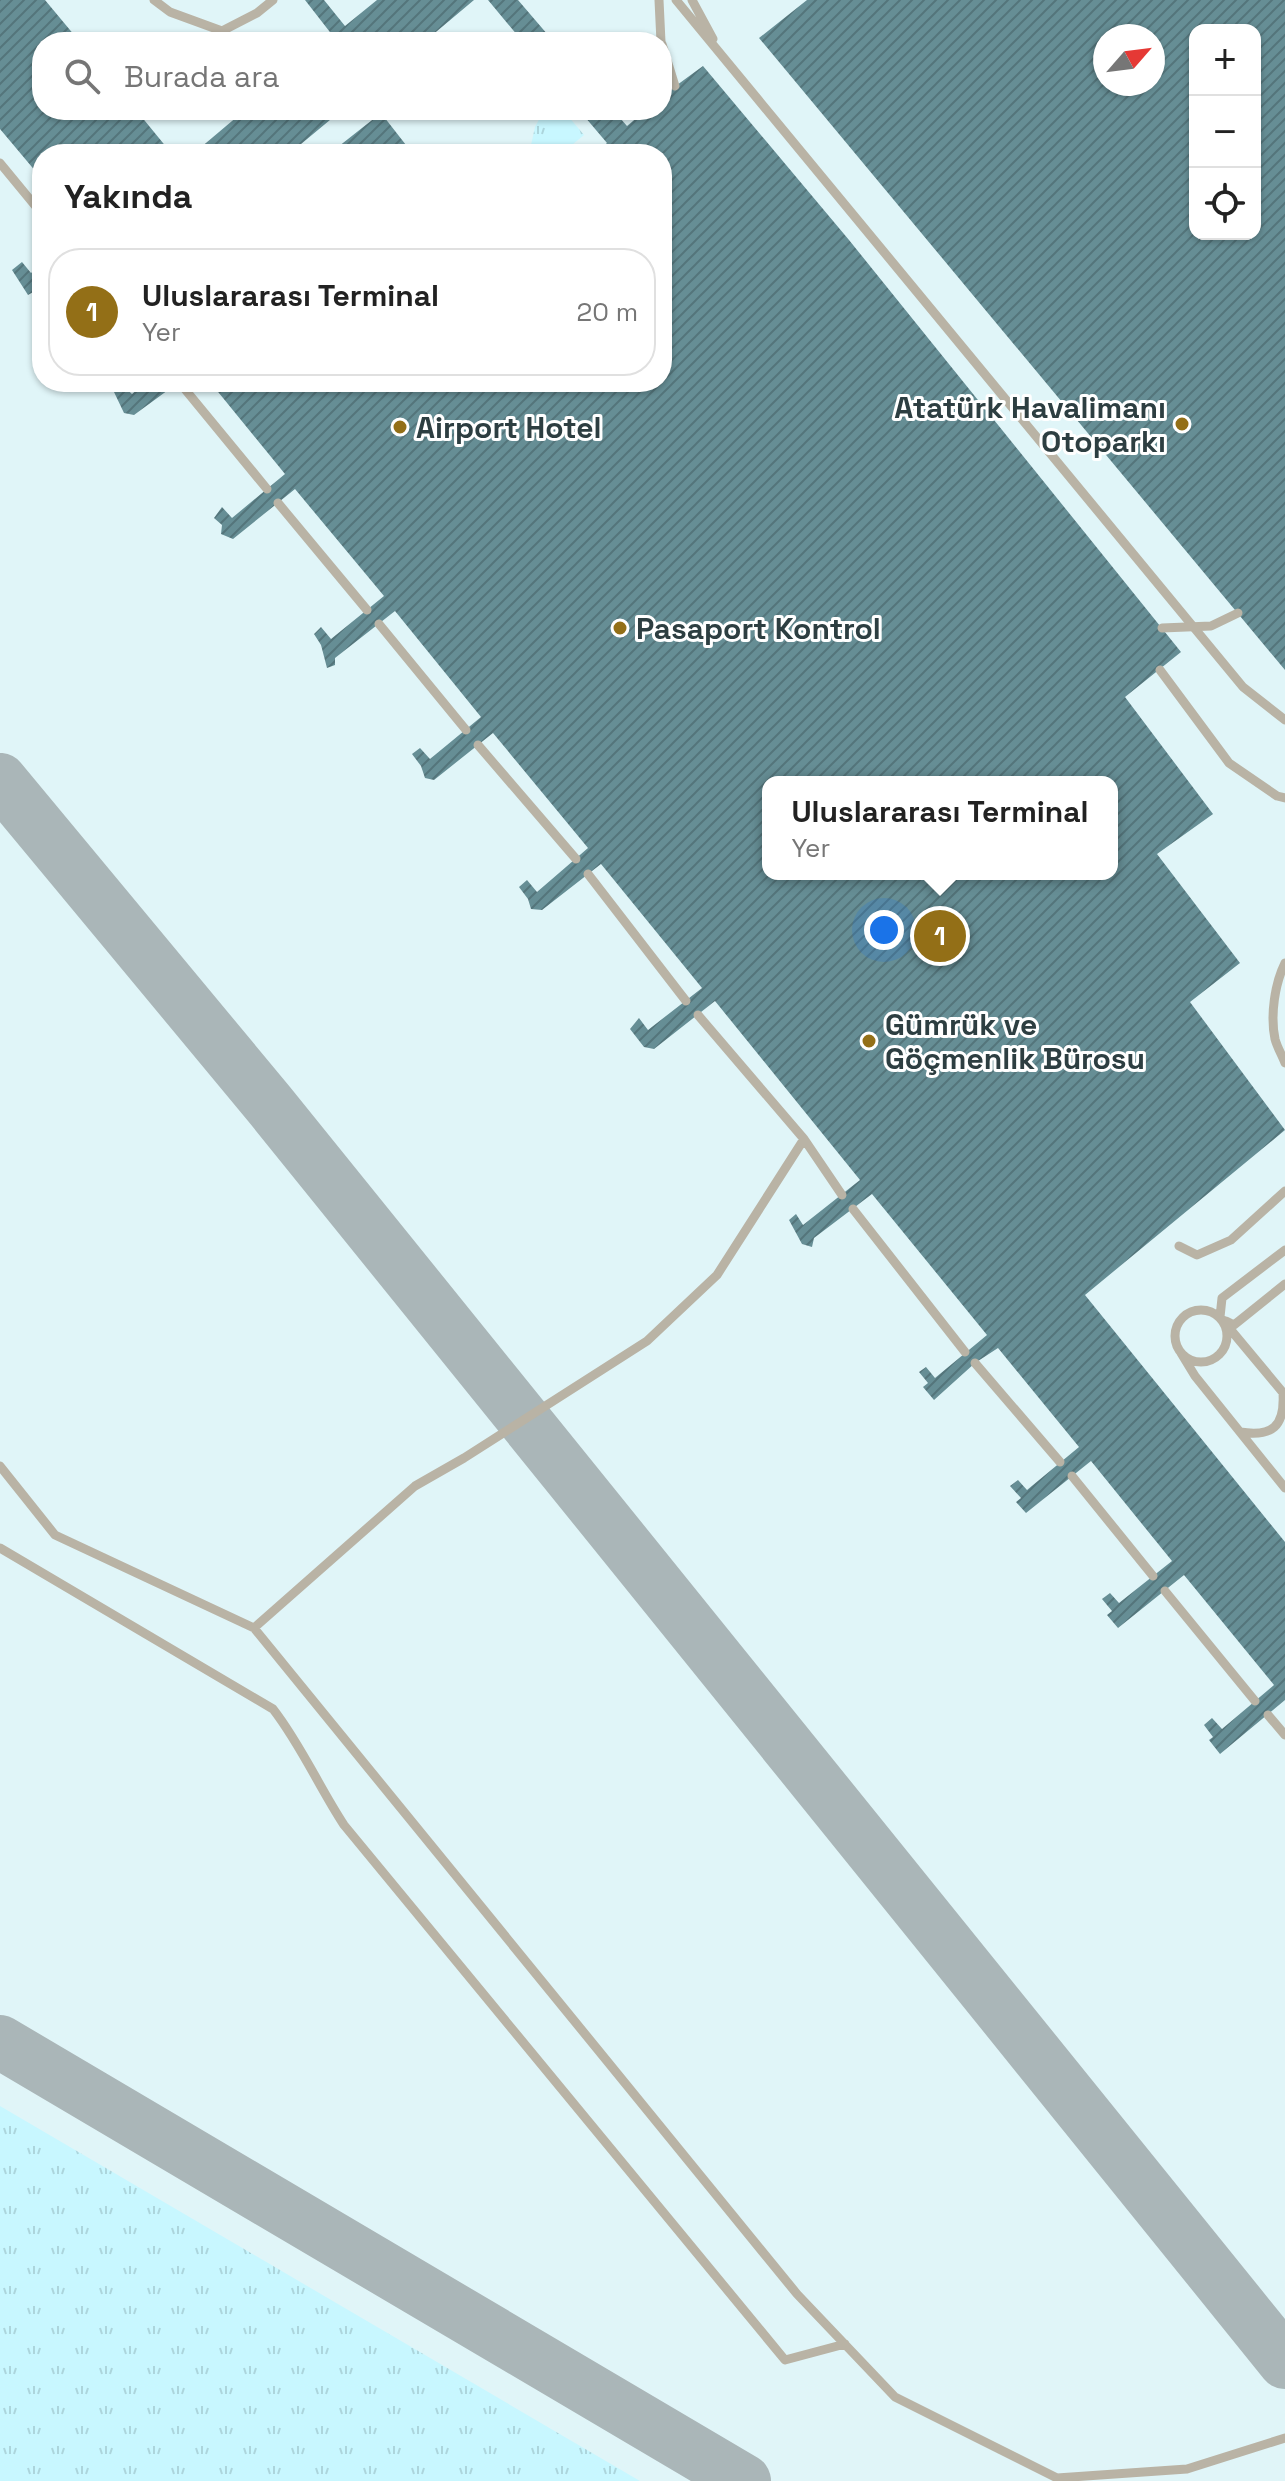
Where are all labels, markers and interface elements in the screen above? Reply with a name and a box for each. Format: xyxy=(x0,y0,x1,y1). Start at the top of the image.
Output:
north arrow xyxy=(1093,24,1165,96)
map controls xyxy=(1189,24,1261,240)
button: + xyxy=(1189,24,1261,96)
search box xyxy=(32,32,672,120)
icon: search xyxy=(60,54,104,98)
text: Burada ara xyxy=(124,57,279,96)
button: − xyxy=(1189,96,1261,168)
button: locate xyxy=(1189,168,1261,240)
text: Yakında xyxy=(64,175,193,218)
text: Uluslararası Terminal xyxy=(142,276,439,315)
text: 1 xyxy=(86,295,98,329)
text: 20 m xyxy=(577,295,638,329)
text: Yer xyxy=(142,315,181,349)
place label: Atatürk Havalimanı Otoparkı xyxy=(894,388,1166,461)
place label: Airport Hotel xyxy=(416,408,602,447)
marker: Atatürk Havalimanı Otoparkı xyxy=(1173,415,1191,433)
marker: Airport Hotel xyxy=(391,418,409,436)
place label: Pasaport Kontrol xyxy=(636,609,881,648)
marker: Pasaport Kontrol xyxy=(611,619,629,637)
popup xyxy=(762,776,1118,880)
text: Uluslararası Terminal xyxy=(791,792,1089,831)
text: Yer xyxy=(791,831,830,865)
pin: 1 xyxy=(914,906,966,966)
your location xyxy=(864,910,904,950)
place label: Gümrük ve Göçmenlik Bürosu xyxy=(885,1005,1145,1078)
marker: Gümrük ve Göçmenlik Bürosu xyxy=(860,1032,878,1050)

